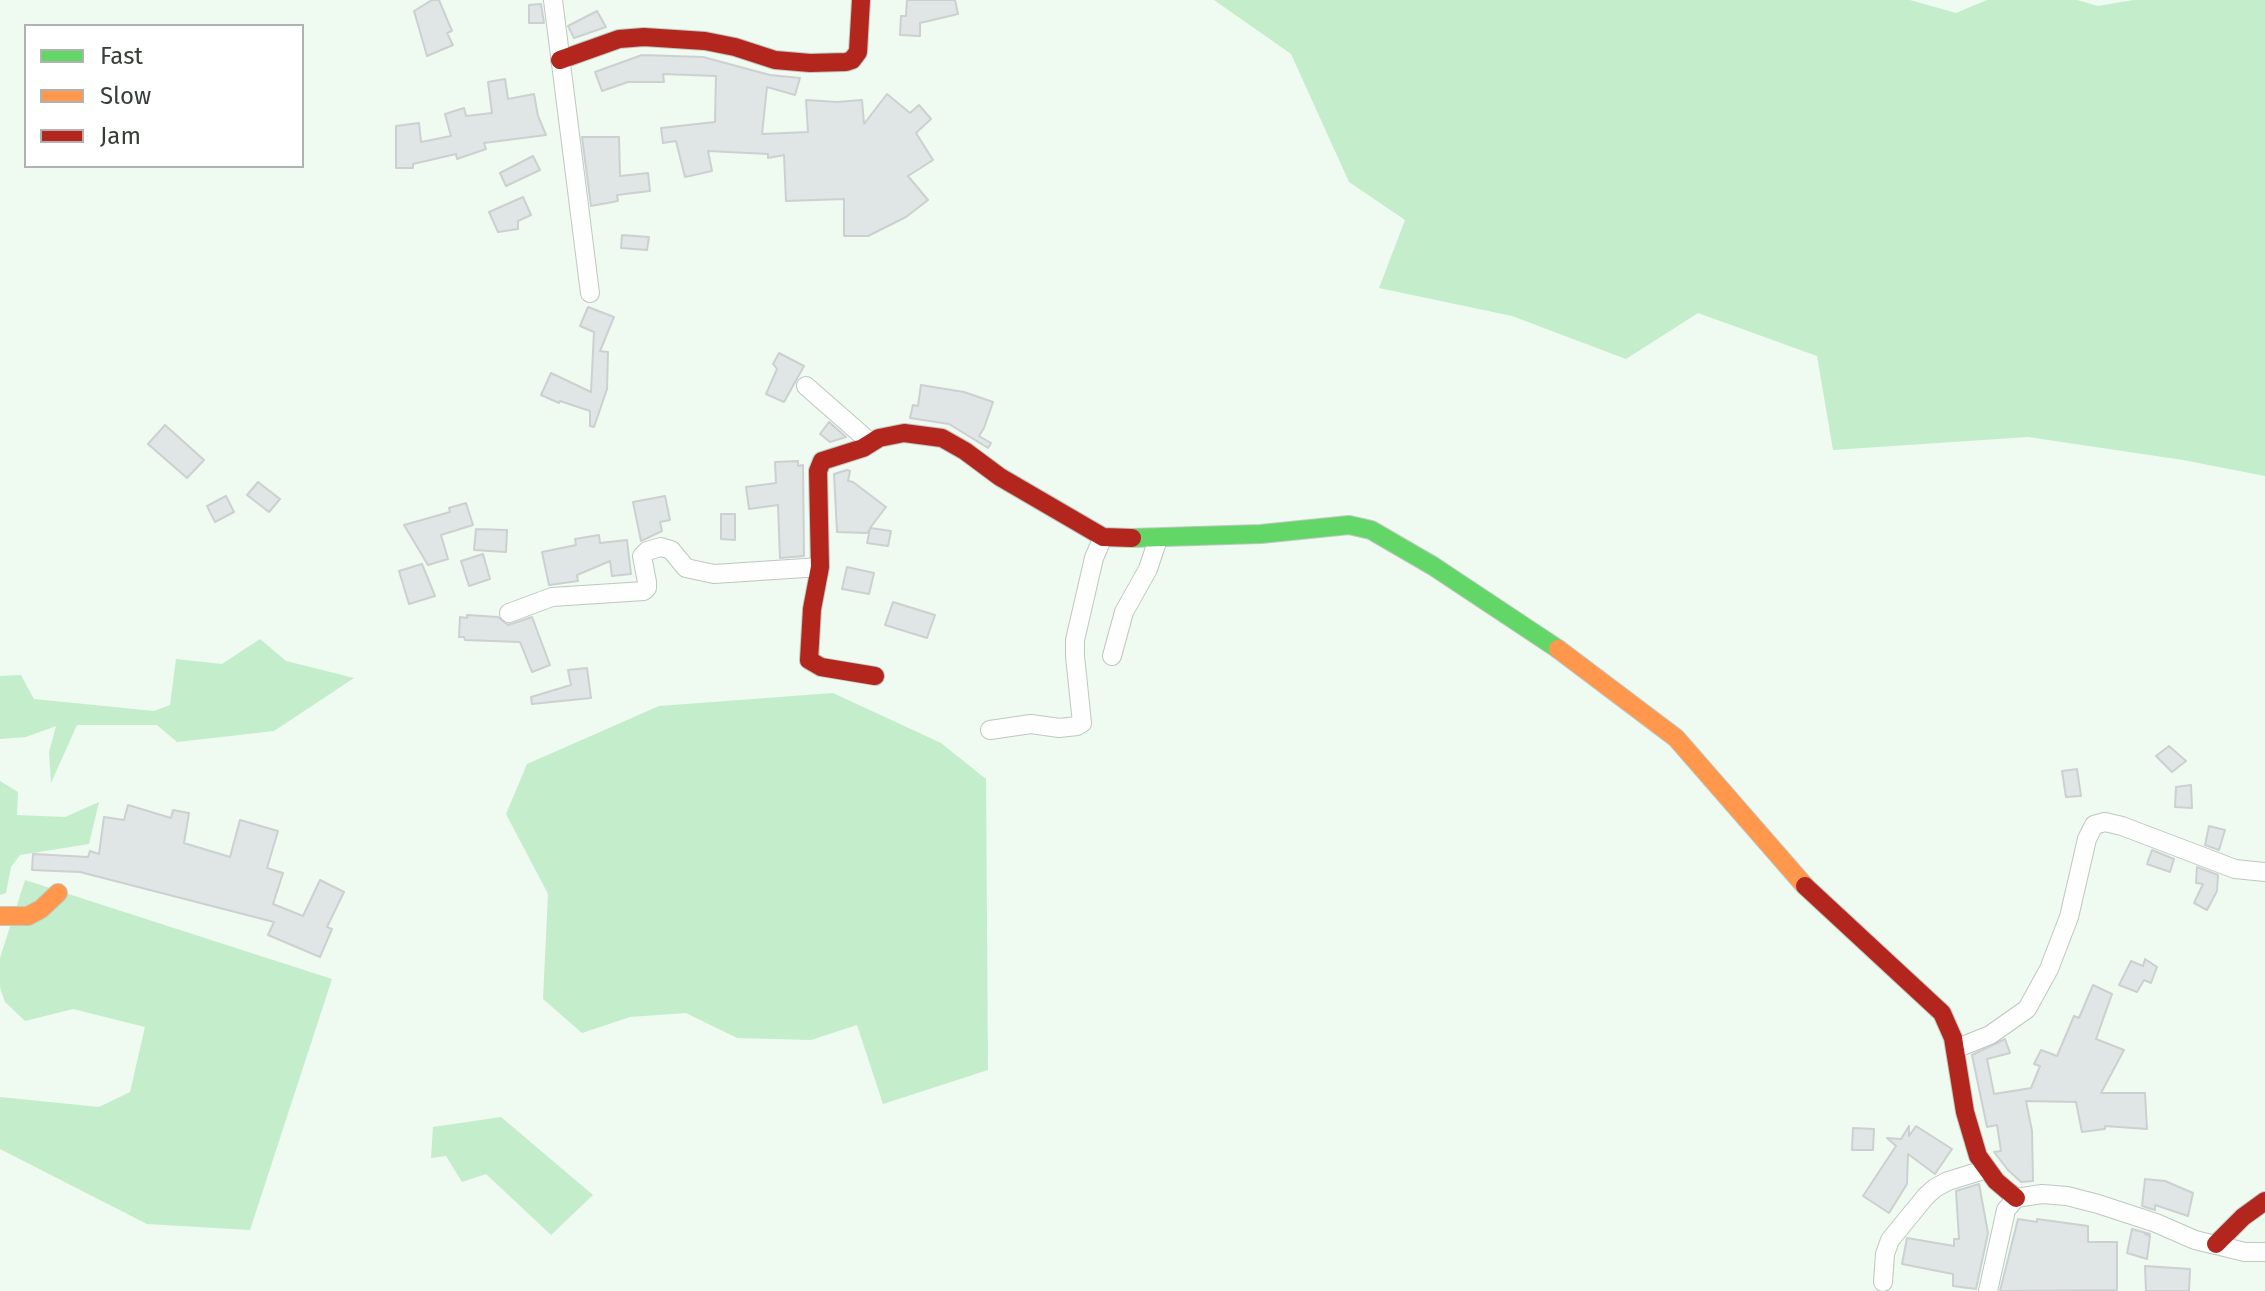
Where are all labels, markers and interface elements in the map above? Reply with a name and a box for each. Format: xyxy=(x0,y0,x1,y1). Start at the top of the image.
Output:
legend xyxy=(24,24,304,168)
text: Fast xyxy=(100,42,143,70)
text: Slow xyxy=(100,82,151,110)
text: Jam xyxy=(100,122,141,150)

